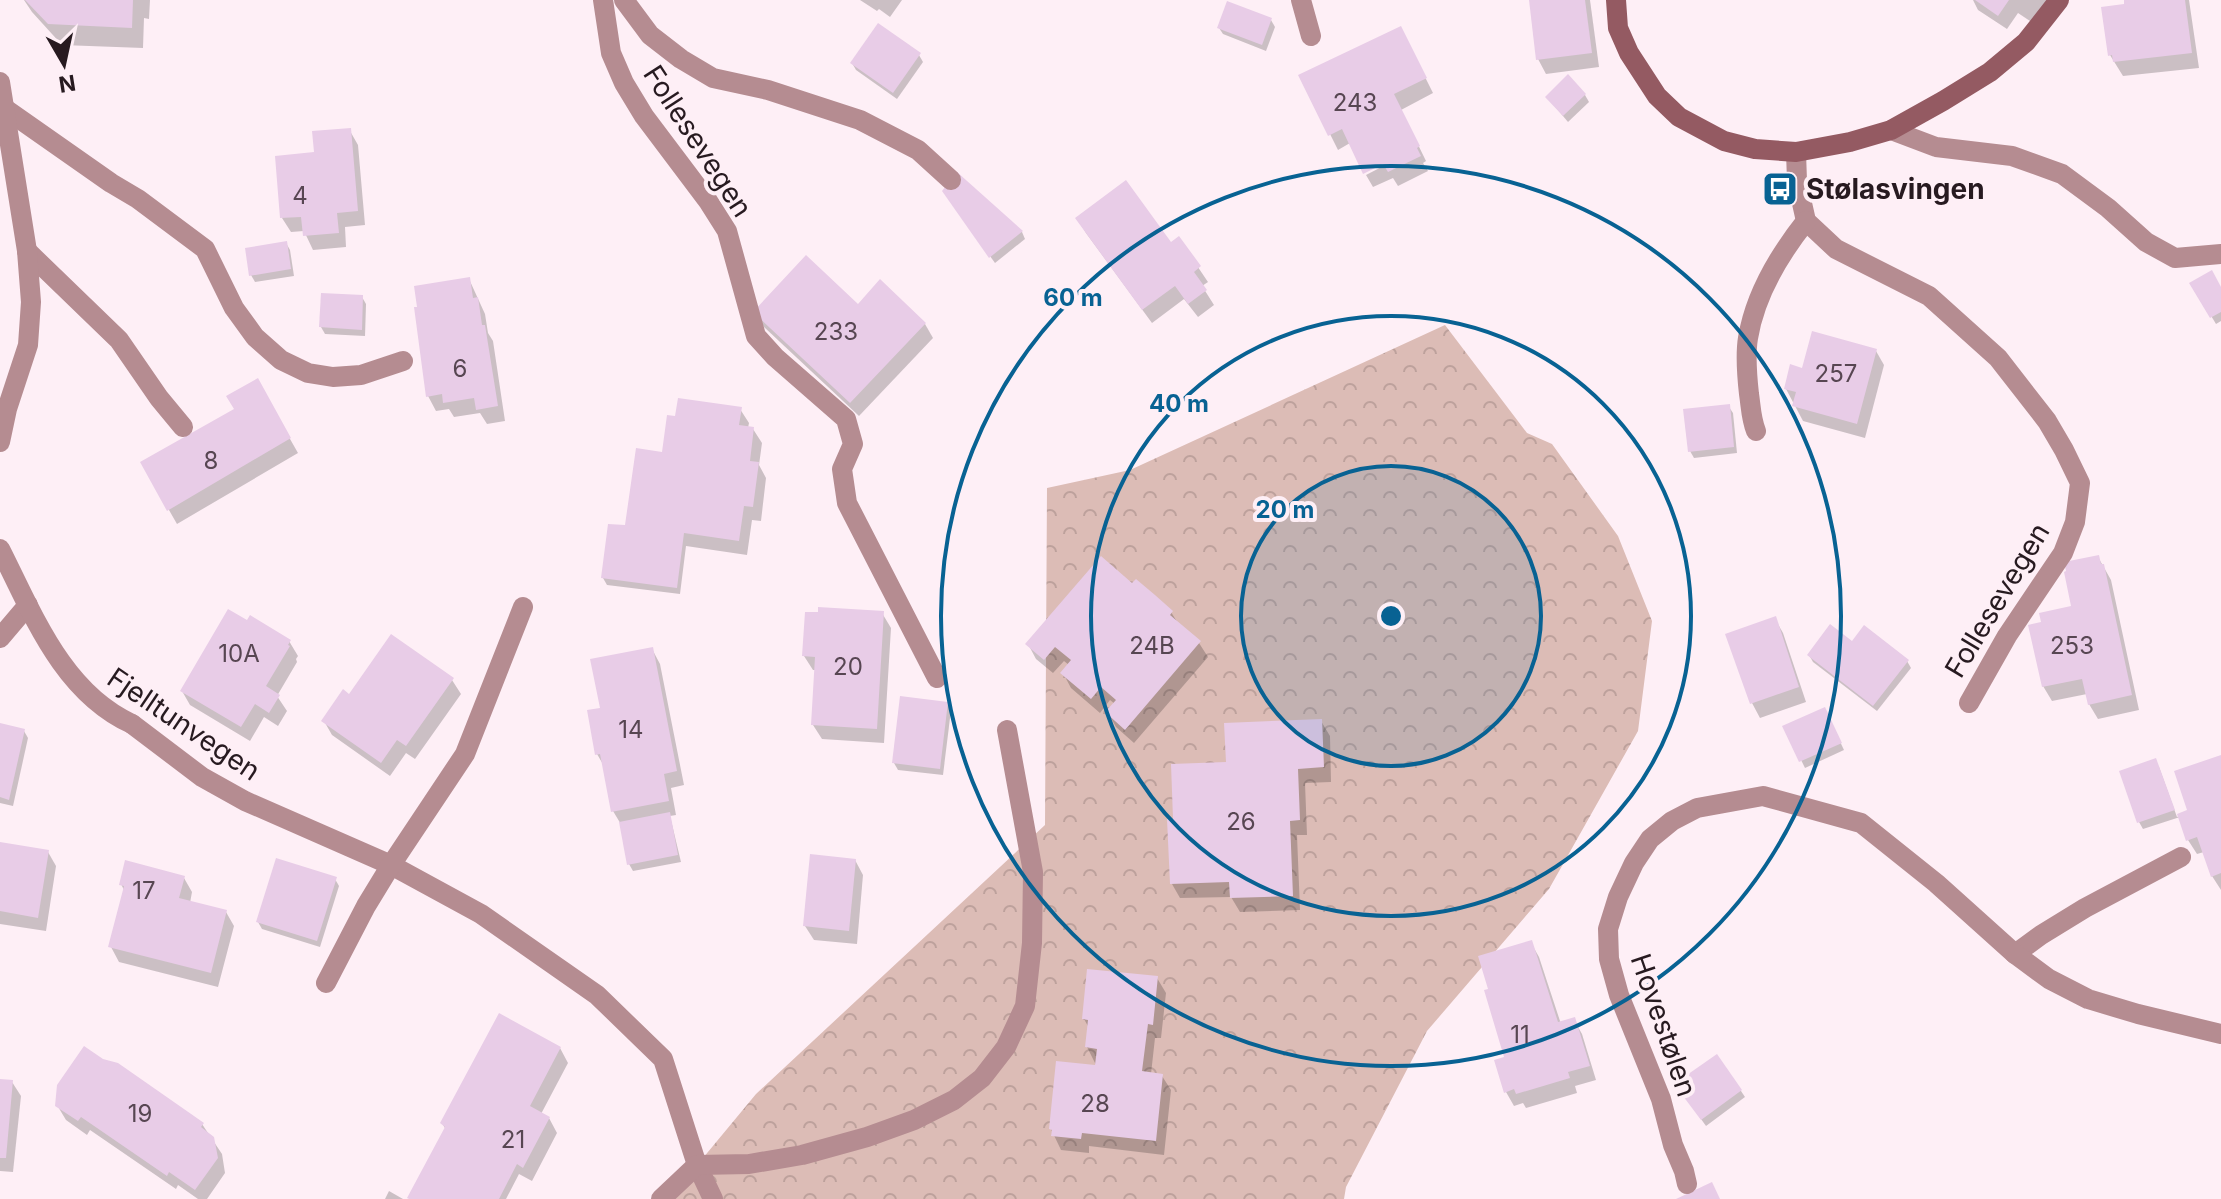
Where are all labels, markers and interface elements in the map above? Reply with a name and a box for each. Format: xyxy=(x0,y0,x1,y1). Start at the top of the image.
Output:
north arrow xyxy=(24,24,104,104)
street label: Follesevegen xyxy=(636,59,760,223)
text: N xyxy=(57,70,77,98)
house number: 243 xyxy=(1333,88,1377,117)
bus stop icon: Stølasvingen xyxy=(1761,170,1799,208)
place label: Stølasvingen xyxy=(1806,172,1985,206)
house number: 4 xyxy=(292,181,308,210)
text: 60 m xyxy=(1043,283,1103,312)
house number: 233 xyxy=(814,317,858,346)
house number: 6 xyxy=(453,354,467,383)
house number: 257 xyxy=(1815,359,1857,388)
text: 40 m xyxy=(1149,389,1209,418)
house number: 8 xyxy=(204,446,218,475)
text: 20 m xyxy=(1256,495,1314,524)
street label: Follesevegen xyxy=(1938,517,2056,683)
centre of rings xyxy=(1377,602,1405,630)
house number: 24B xyxy=(1129,631,1175,660)
house number: 253 xyxy=(2050,631,2094,660)
house number: 10A xyxy=(218,639,260,668)
house number: 20 xyxy=(833,652,863,681)
street label: Fjelltunvegen xyxy=(101,660,267,788)
house number: 14 xyxy=(618,715,644,744)
house number: 26 xyxy=(1226,807,1256,836)
house number: 17 xyxy=(132,876,156,905)
street label: Hovestølen xyxy=(1624,949,1704,1101)
house number: 11 xyxy=(1510,1020,1530,1049)
house number: 28 xyxy=(1080,1089,1110,1118)
house number: 19 xyxy=(128,1099,152,1128)
house number: 21 xyxy=(501,1125,525,1154)

